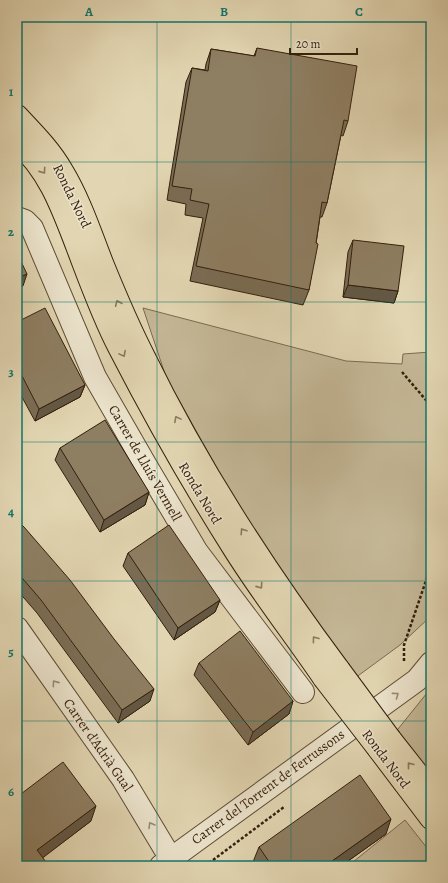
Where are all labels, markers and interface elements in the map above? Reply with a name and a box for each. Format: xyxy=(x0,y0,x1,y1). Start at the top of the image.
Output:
text: A xyxy=(84,3,94,20)
text: B xyxy=(220,3,228,20)
text: C xyxy=(355,3,363,20)
scale bar xyxy=(290,30,357,56)
text: 20 m xyxy=(296,36,320,52)
text: 1 xyxy=(9,83,14,100)
street label: Ronda Nord xyxy=(48,161,96,232)
one-way arrow xyxy=(38,167,46,174)
text: 2 xyxy=(8,223,15,240)
one-way arrow xyxy=(115,300,123,307)
one-way arrow xyxy=(118,350,126,357)
text: 3 xyxy=(8,363,14,380)
street label: Carrer de Lluís Vermell xyxy=(104,401,186,525)
one-way arrow xyxy=(174,416,181,423)
street label: Ronda Nord xyxy=(174,458,226,528)
text: 4 xyxy=(8,503,14,520)
one-way arrow xyxy=(240,528,247,535)
one-way arrow xyxy=(255,582,262,589)
one-way arrow xyxy=(313,636,320,643)
text: 5 xyxy=(8,643,14,660)
one-way arrow xyxy=(53,680,60,687)
one-way arrow xyxy=(392,692,399,700)
street label: Carrer d'Adrià Gual xyxy=(59,695,138,796)
street label: Carrer del Torrent de Ferrussons xyxy=(188,725,348,849)
street label: Ronda Nord xyxy=(358,726,415,793)
one-way arrow xyxy=(408,762,415,769)
text: 6 xyxy=(8,783,14,800)
one-way arrow xyxy=(148,822,155,829)

